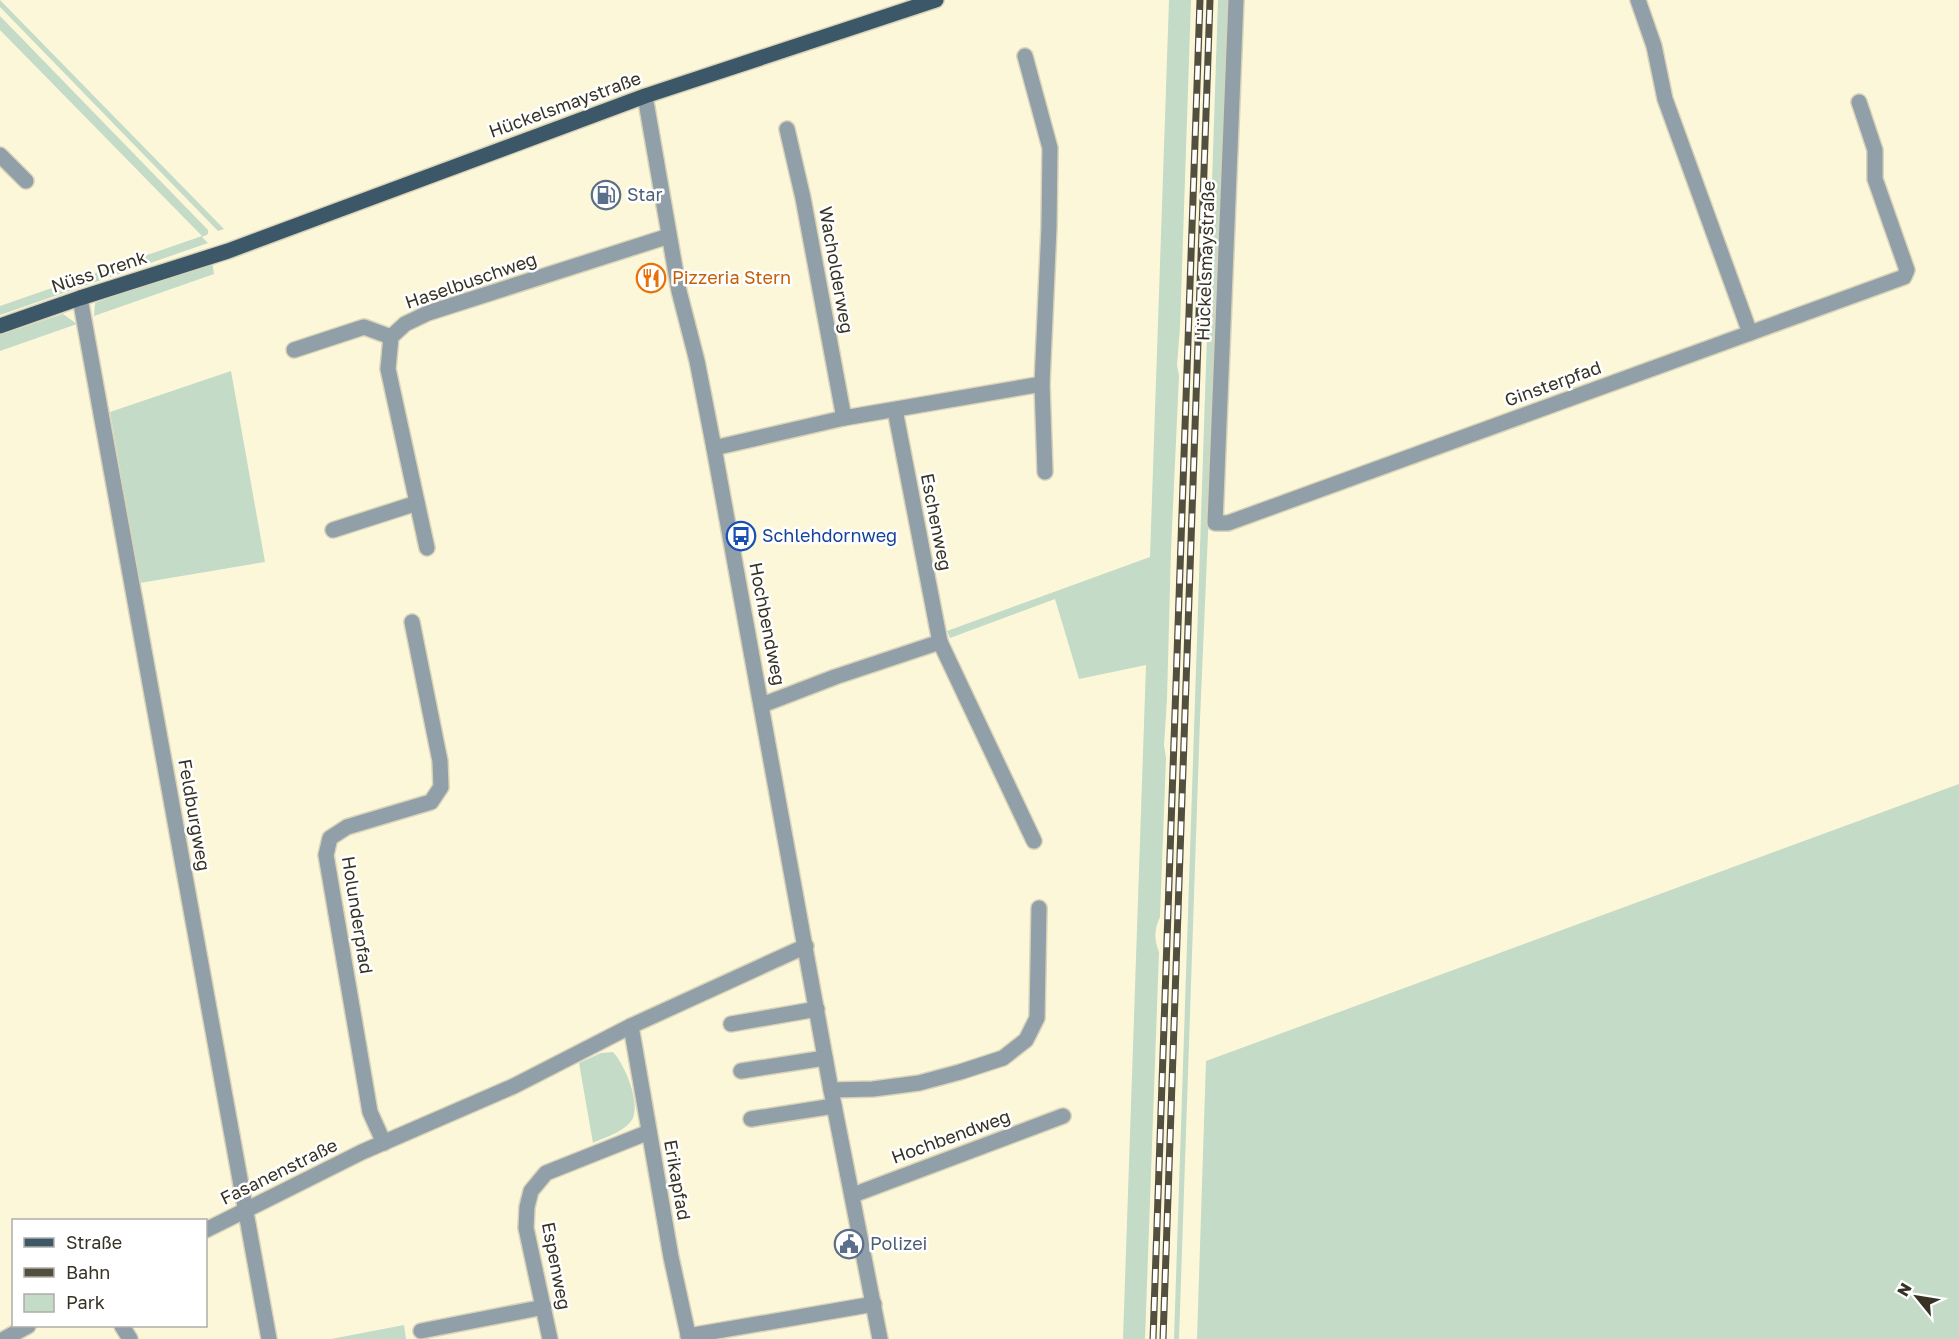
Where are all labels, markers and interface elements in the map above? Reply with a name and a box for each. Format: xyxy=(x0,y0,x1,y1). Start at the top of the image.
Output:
street label: Hückelsmaystraße xyxy=(486,66,644,142)
fuel station icon: Star xyxy=(590,179,622,211)
street label: Hückelsmaystraße xyxy=(1191,180,1219,341)
place label: Star xyxy=(627,183,663,205)
street label: Wacholderweg xyxy=(815,204,859,335)
street label: Nüss Drenk xyxy=(48,245,149,297)
street label: Haselbuschweg xyxy=(402,247,539,313)
restaurant icon: Pizzeria Stern xyxy=(635,262,667,294)
place label: Pizzeria Stern xyxy=(672,266,791,288)
street label: Ginsterpfad xyxy=(1501,355,1604,411)
street label: Eschenweg xyxy=(917,471,957,572)
bus stop icon: Schlehdornweg xyxy=(725,520,757,552)
place label: Schlehdornweg xyxy=(762,524,897,546)
street label: Hochbendweg xyxy=(745,560,791,687)
street label: Feldburgweg xyxy=(174,757,216,873)
street label: Holunderpfad xyxy=(338,854,378,975)
street label: Hochbendweg xyxy=(888,1104,1013,1168)
street label: Fasanenstraße xyxy=(216,1133,341,1209)
street label: Erikapfad xyxy=(660,1138,696,1222)
legend xyxy=(12,1219,207,1327)
street label: Espenweg xyxy=(538,1220,576,1312)
public building icon: Polizei xyxy=(833,1228,865,1260)
text: Straße xyxy=(66,1231,122,1253)
place label: Polizei xyxy=(870,1232,927,1254)
text: Bahn xyxy=(66,1261,110,1283)
north arrow xyxy=(1887,1267,1947,1327)
text: N xyxy=(1892,1279,1916,1300)
text: Park xyxy=(66,1291,105,1313)

